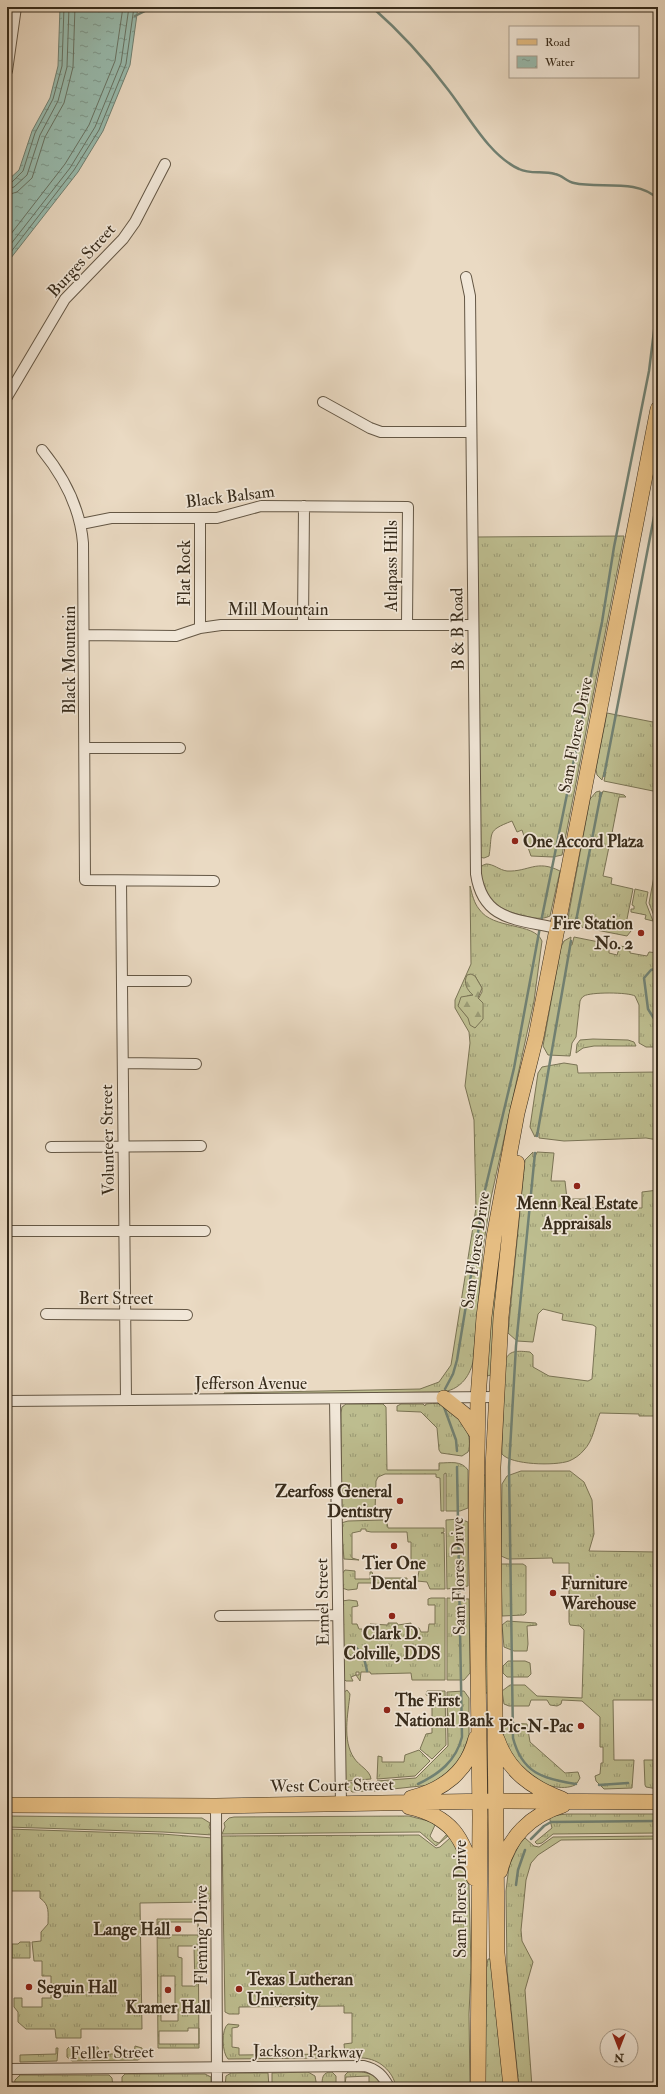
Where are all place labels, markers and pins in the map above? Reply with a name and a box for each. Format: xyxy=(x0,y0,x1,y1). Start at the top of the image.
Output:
place label: One Accord Plaza xyxy=(523,831,645,852)
marker: One Accord Plaza xyxy=(510,836,520,846)
place label: Fire Station No. 2 xyxy=(552,913,633,954)
marker: Fire Station No. 2 xyxy=(636,928,646,938)
marker: Menn Real Estate Appraisals xyxy=(572,1181,582,1191)
place label: Menn Real Estate Appraisals xyxy=(515,1193,639,1235)
place label: Zearfoss General Dentistry xyxy=(275,1481,393,1523)
marker: Zearfoss General Dentistry xyxy=(395,1496,405,1506)
marker: Tier One Dental xyxy=(389,1541,399,1551)
place label: Tier One Dental xyxy=(361,1553,427,1594)
place label: Furniture Warehouse xyxy=(560,1573,637,1614)
marker: Furniture Warehouse xyxy=(548,1588,558,1598)
marker: Clark D. Colville, DDS xyxy=(387,1611,397,1621)
place label: Clark D. Colville, DDS xyxy=(343,1623,441,1664)
place label: The First National Bank xyxy=(394,1690,495,1731)
marker: The First National Bank xyxy=(382,1705,392,1715)
place label: Pic-N-Pac xyxy=(499,1716,573,1737)
marker: Pic-N-Pac xyxy=(576,1721,586,1731)
place label: Lange Hall xyxy=(93,1919,171,1941)
marker: Lange Hall xyxy=(173,1924,183,1934)
place label: Texas Lutheran University xyxy=(246,1969,353,2011)
place label: Seguin Hall xyxy=(37,1977,118,1999)
marker: Seguin Hall xyxy=(24,1982,34,1992)
marker: Texas Lutheran University xyxy=(234,1984,244,1994)
marker: Kramer Hall xyxy=(163,1985,173,1995)
place label: Kramer Hall xyxy=(126,1997,211,2018)

